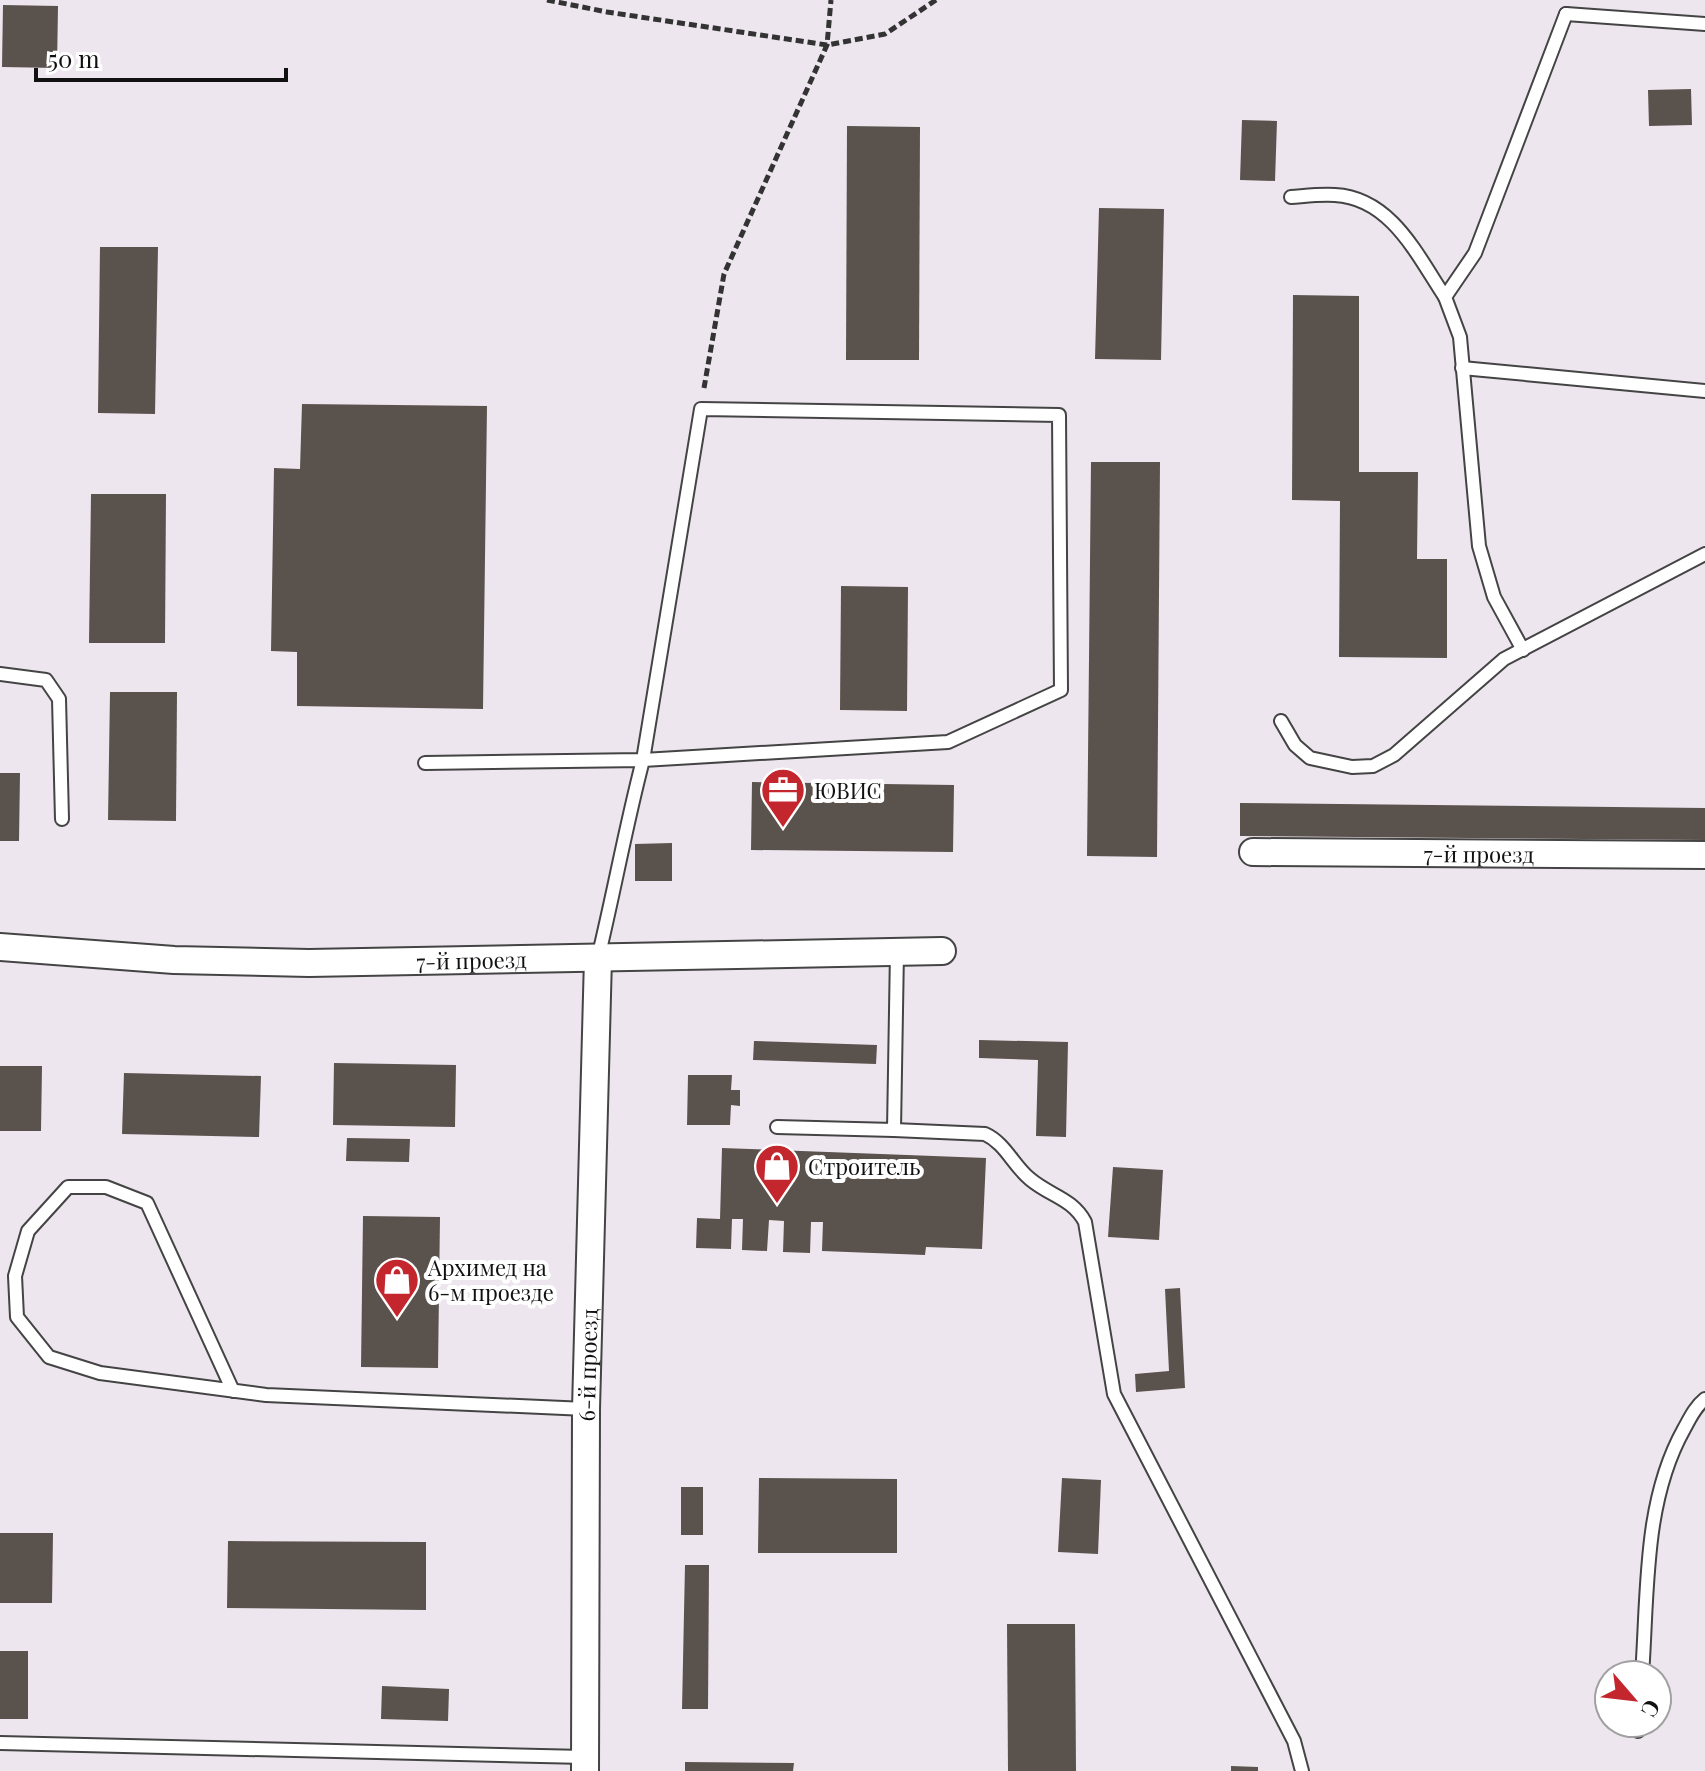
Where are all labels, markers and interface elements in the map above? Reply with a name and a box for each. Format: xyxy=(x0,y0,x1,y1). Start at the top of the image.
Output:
scale bar xyxy=(36,32,286,82)
text: 50 m xyxy=(48,42,100,74)
office icon: ЮВИС xyxy=(759,766,807,829)
place label: ЮВИС xyxy=(814,775,882,805)
street label: 7-й проезд xyxy=(1424,838,1535,869)
street label: 7-й проезд xyxy=(416,944,527,976)
shop icon: Строитель xyxy=(753,1142,801,1205)
place label: Строитель xyxy=(808,1151,921,1181)
place label: Архимед на 6-м проезде xyxy=(427,1252,554,1307)
shop icon: Архимед на 6-м проезде xyxy=(373,1256,421,1319)
street label: 6-й проезд xyxy=(571,1308,604,1421)
north arrow xyxy=(1593,1659,1673,1739)
text: С xyxy=(1635,1695,1668,1723)

